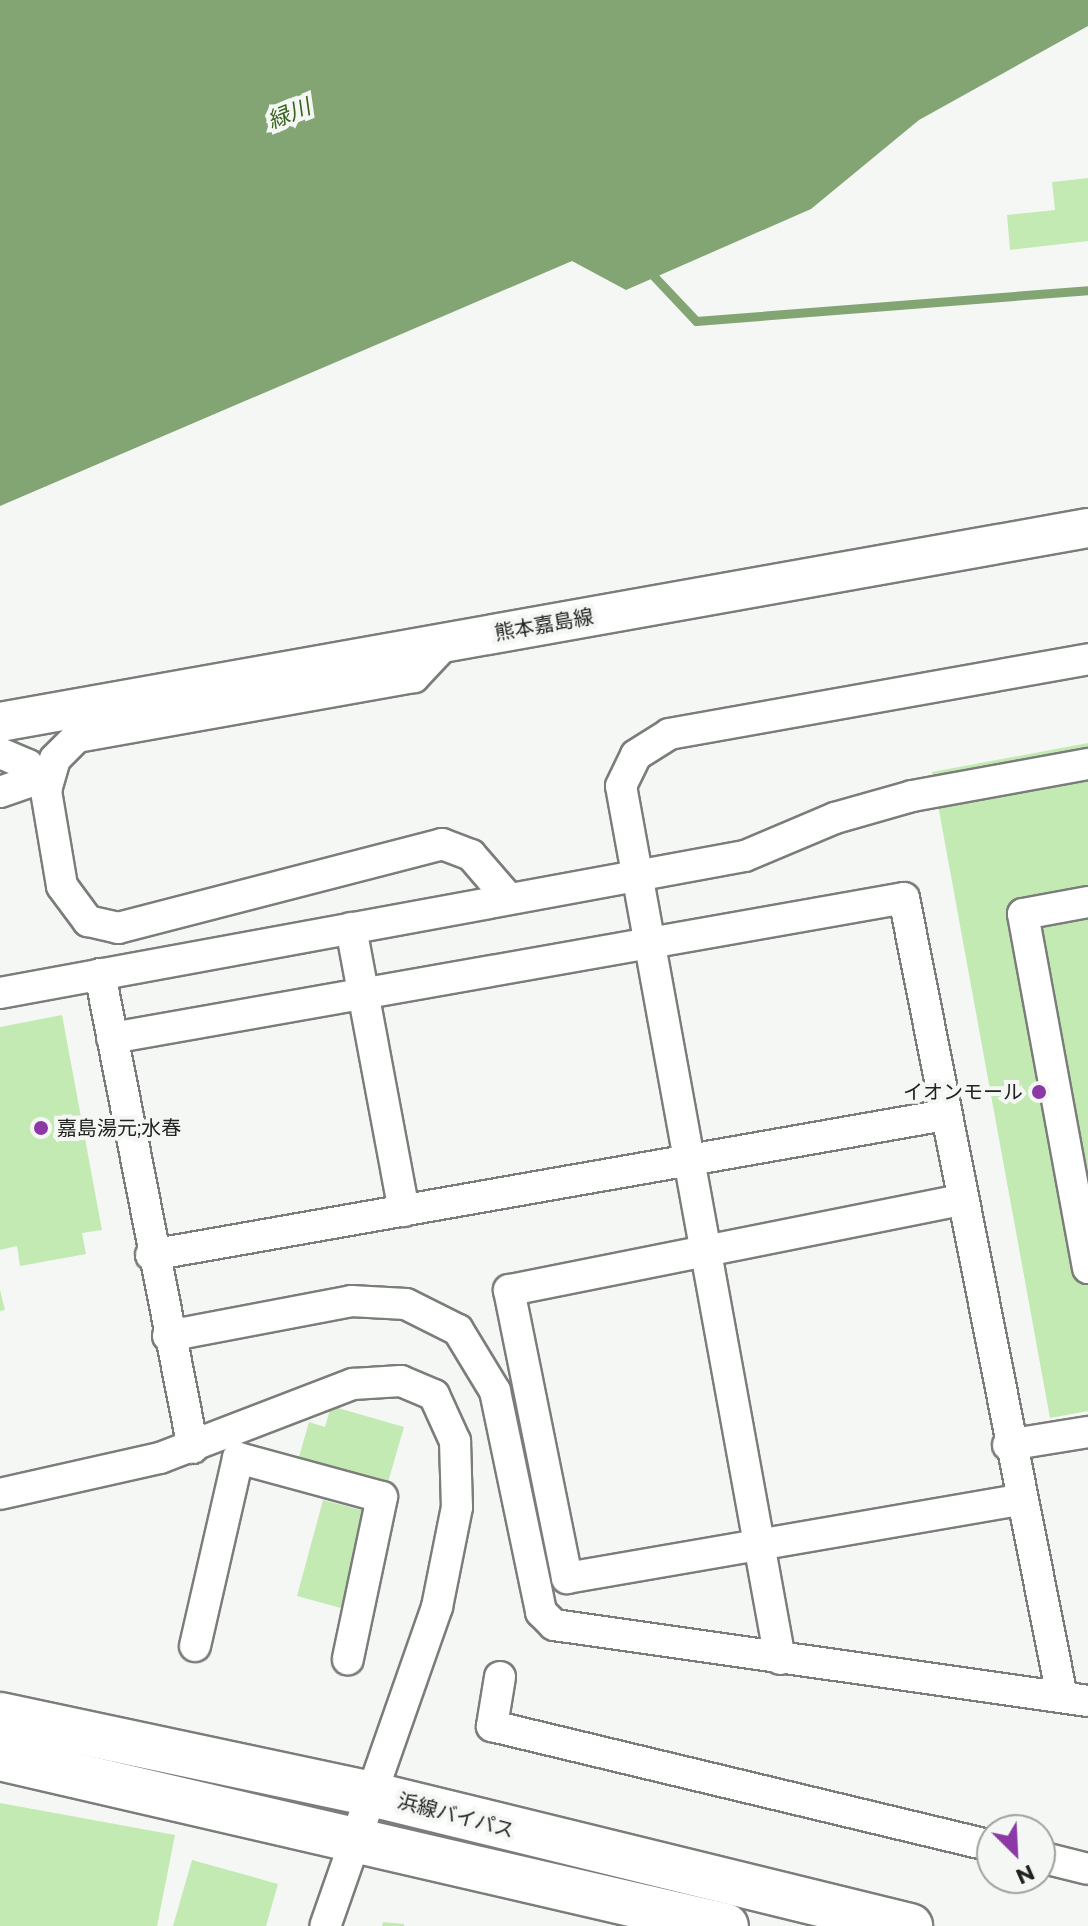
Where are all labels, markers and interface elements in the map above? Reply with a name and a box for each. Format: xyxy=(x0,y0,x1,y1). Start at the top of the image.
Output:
water label: 緑川 xyxy=(264,94,314,134)
street label: 熊本嘉島線 xyxy=(493,604,595,646)
place label: イオンモール xyxy=(903,1080,1023,1104)
marker: イオンモール xyxy=(1030,1083,1048,1101)
place label: 嘉島湯元;水春 xyxy=(57,1116,181,1140)
marker: 嘉島湯元;水春 xyxy=(32,1119,50,1137)
street label: 浜線バイパス xyxy=(395,1789,517,1843)
north arrow xyxy=(976,1814,1056,1894)
text: N xyxy=(1012,1859,1039,1891)

